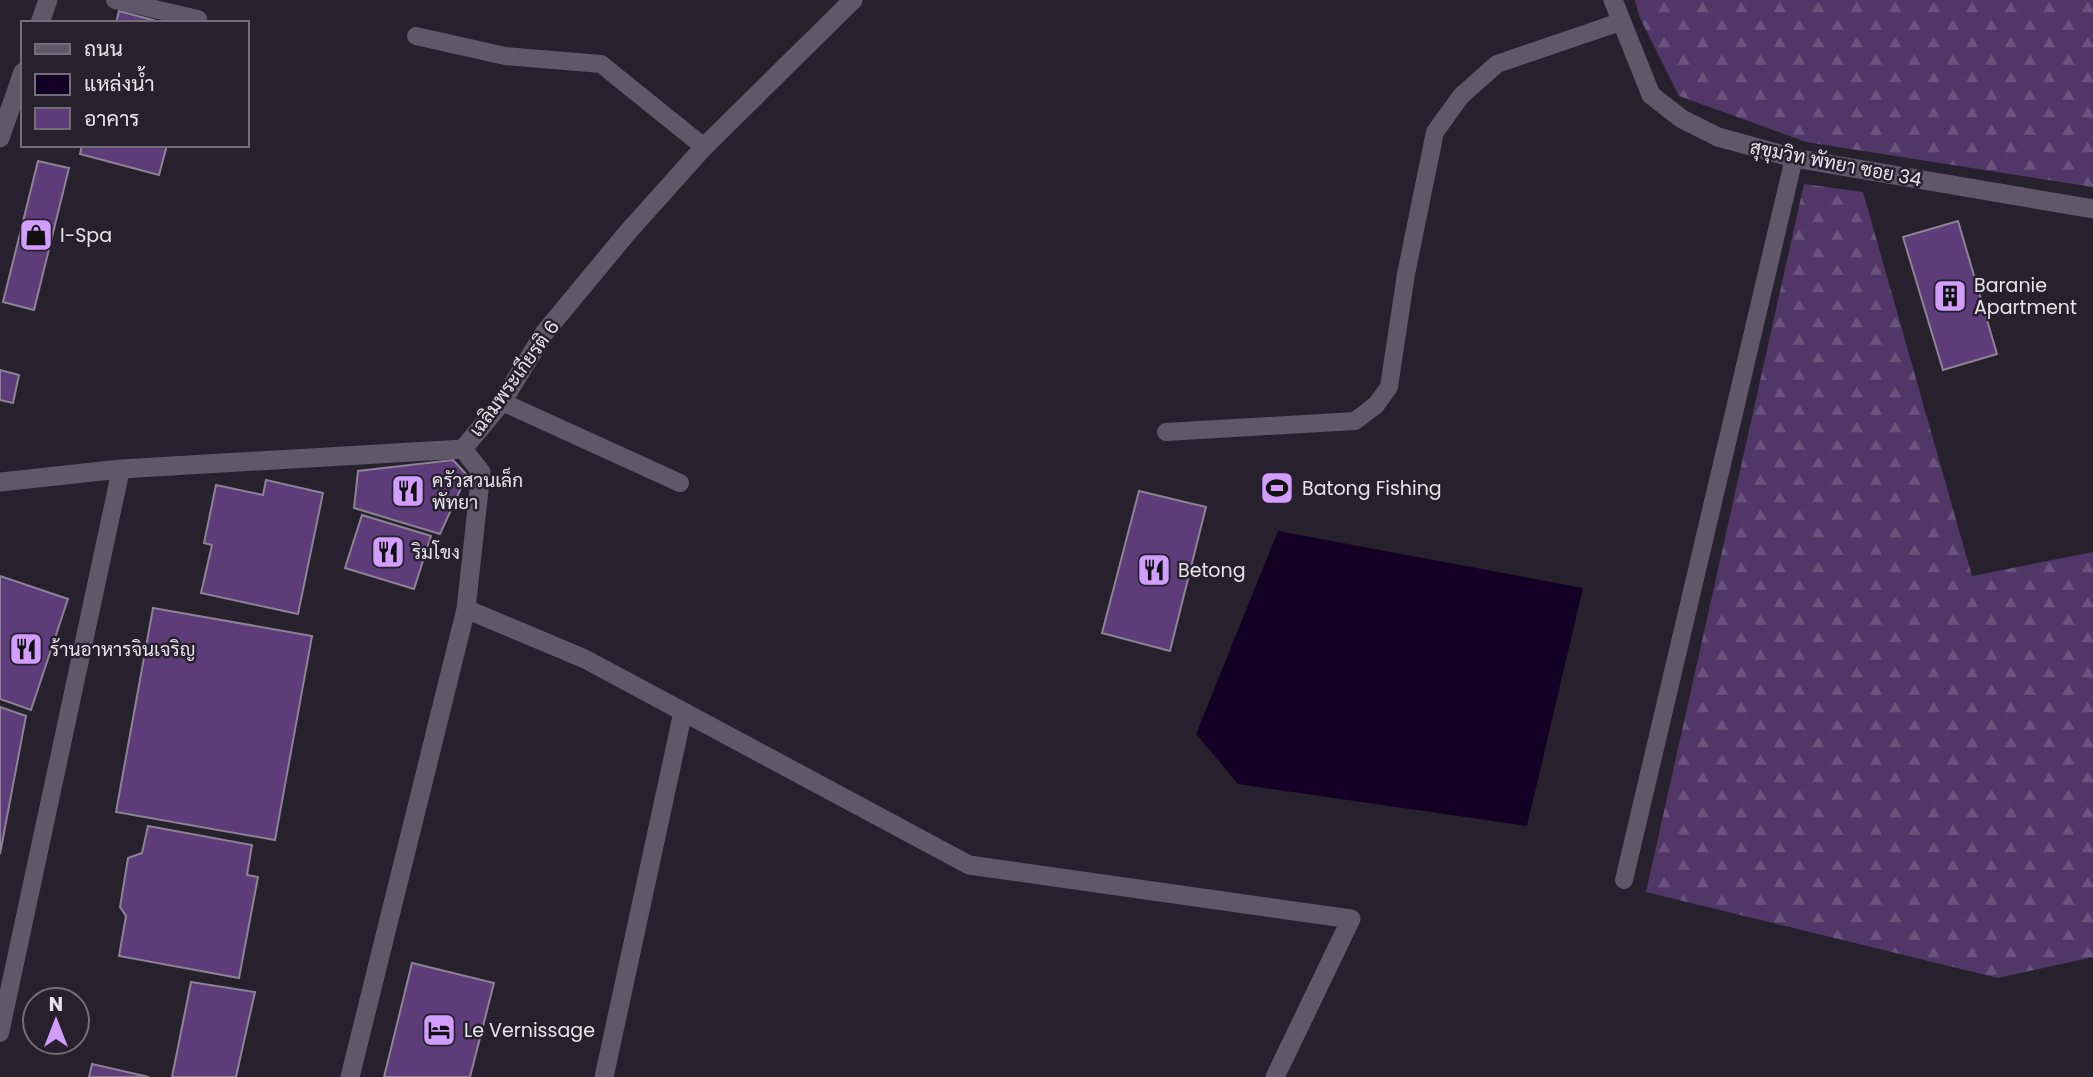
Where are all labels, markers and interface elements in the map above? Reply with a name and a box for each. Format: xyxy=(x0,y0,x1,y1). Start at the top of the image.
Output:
legend xyxy=(21,21,248,147)
text: ถนน xyxy=(84,34,123,63)
text: แหล่งน้ำ xyxy=(84,66,155,98)
text: อาคาร xyxy=(84,104,140,133)
street label: สุขุมวิท พัทยา ซอย 34 xyxy=(1748,134,1924,193)
shop icon: I-Spa xyxy=(17,216,55,254)
place label: I-Spa xyxy=(60,222,112,249)
place label: Baranie Apartment xyxy=(1974,272,2077,321)
building icon: Baranie Apartment xyxy=(1931,277,1969,315)
street label: เฉลิมพระเกียรติ 6 xyxy=(463,315,566,442)
place label: ครัวสวนเล็ก พัทยา xyxy=(432,467,523,516)
sports icon: Batong Fishing xyxy=(1258,469,1296,507)
restaurant icon: ครัวสวนเล็ก พัทยา xyxy=(389,472,427,510)
place label: Batong Fishing xyxy=(1302,475,1442,502)
restaurant icon: ริมโขง xyxy=(369,533,407,571)
place label: ริมโขง xyxy=(411,539,460,566)
restaurant icon: Betong xyxy=(1135,551,1173,589)
place label: Betong xyxy=(1178,557,1246,584)
restaurant icon: ร้านอาหารจินเจริญ xyxy=(7,630,45,668)
place label: ร้านอาหารจินเจริญ xyxy=(50,636,195,663)
north arrow xyxy=(21,986,91,1056)
text: N xyxy=(49,991,63,1018)
hotel icon: Le Vernissage xyxy=(420,1011,458,1049)
place label: Le Vernissage xyxy=(464,1017,595,1044)

